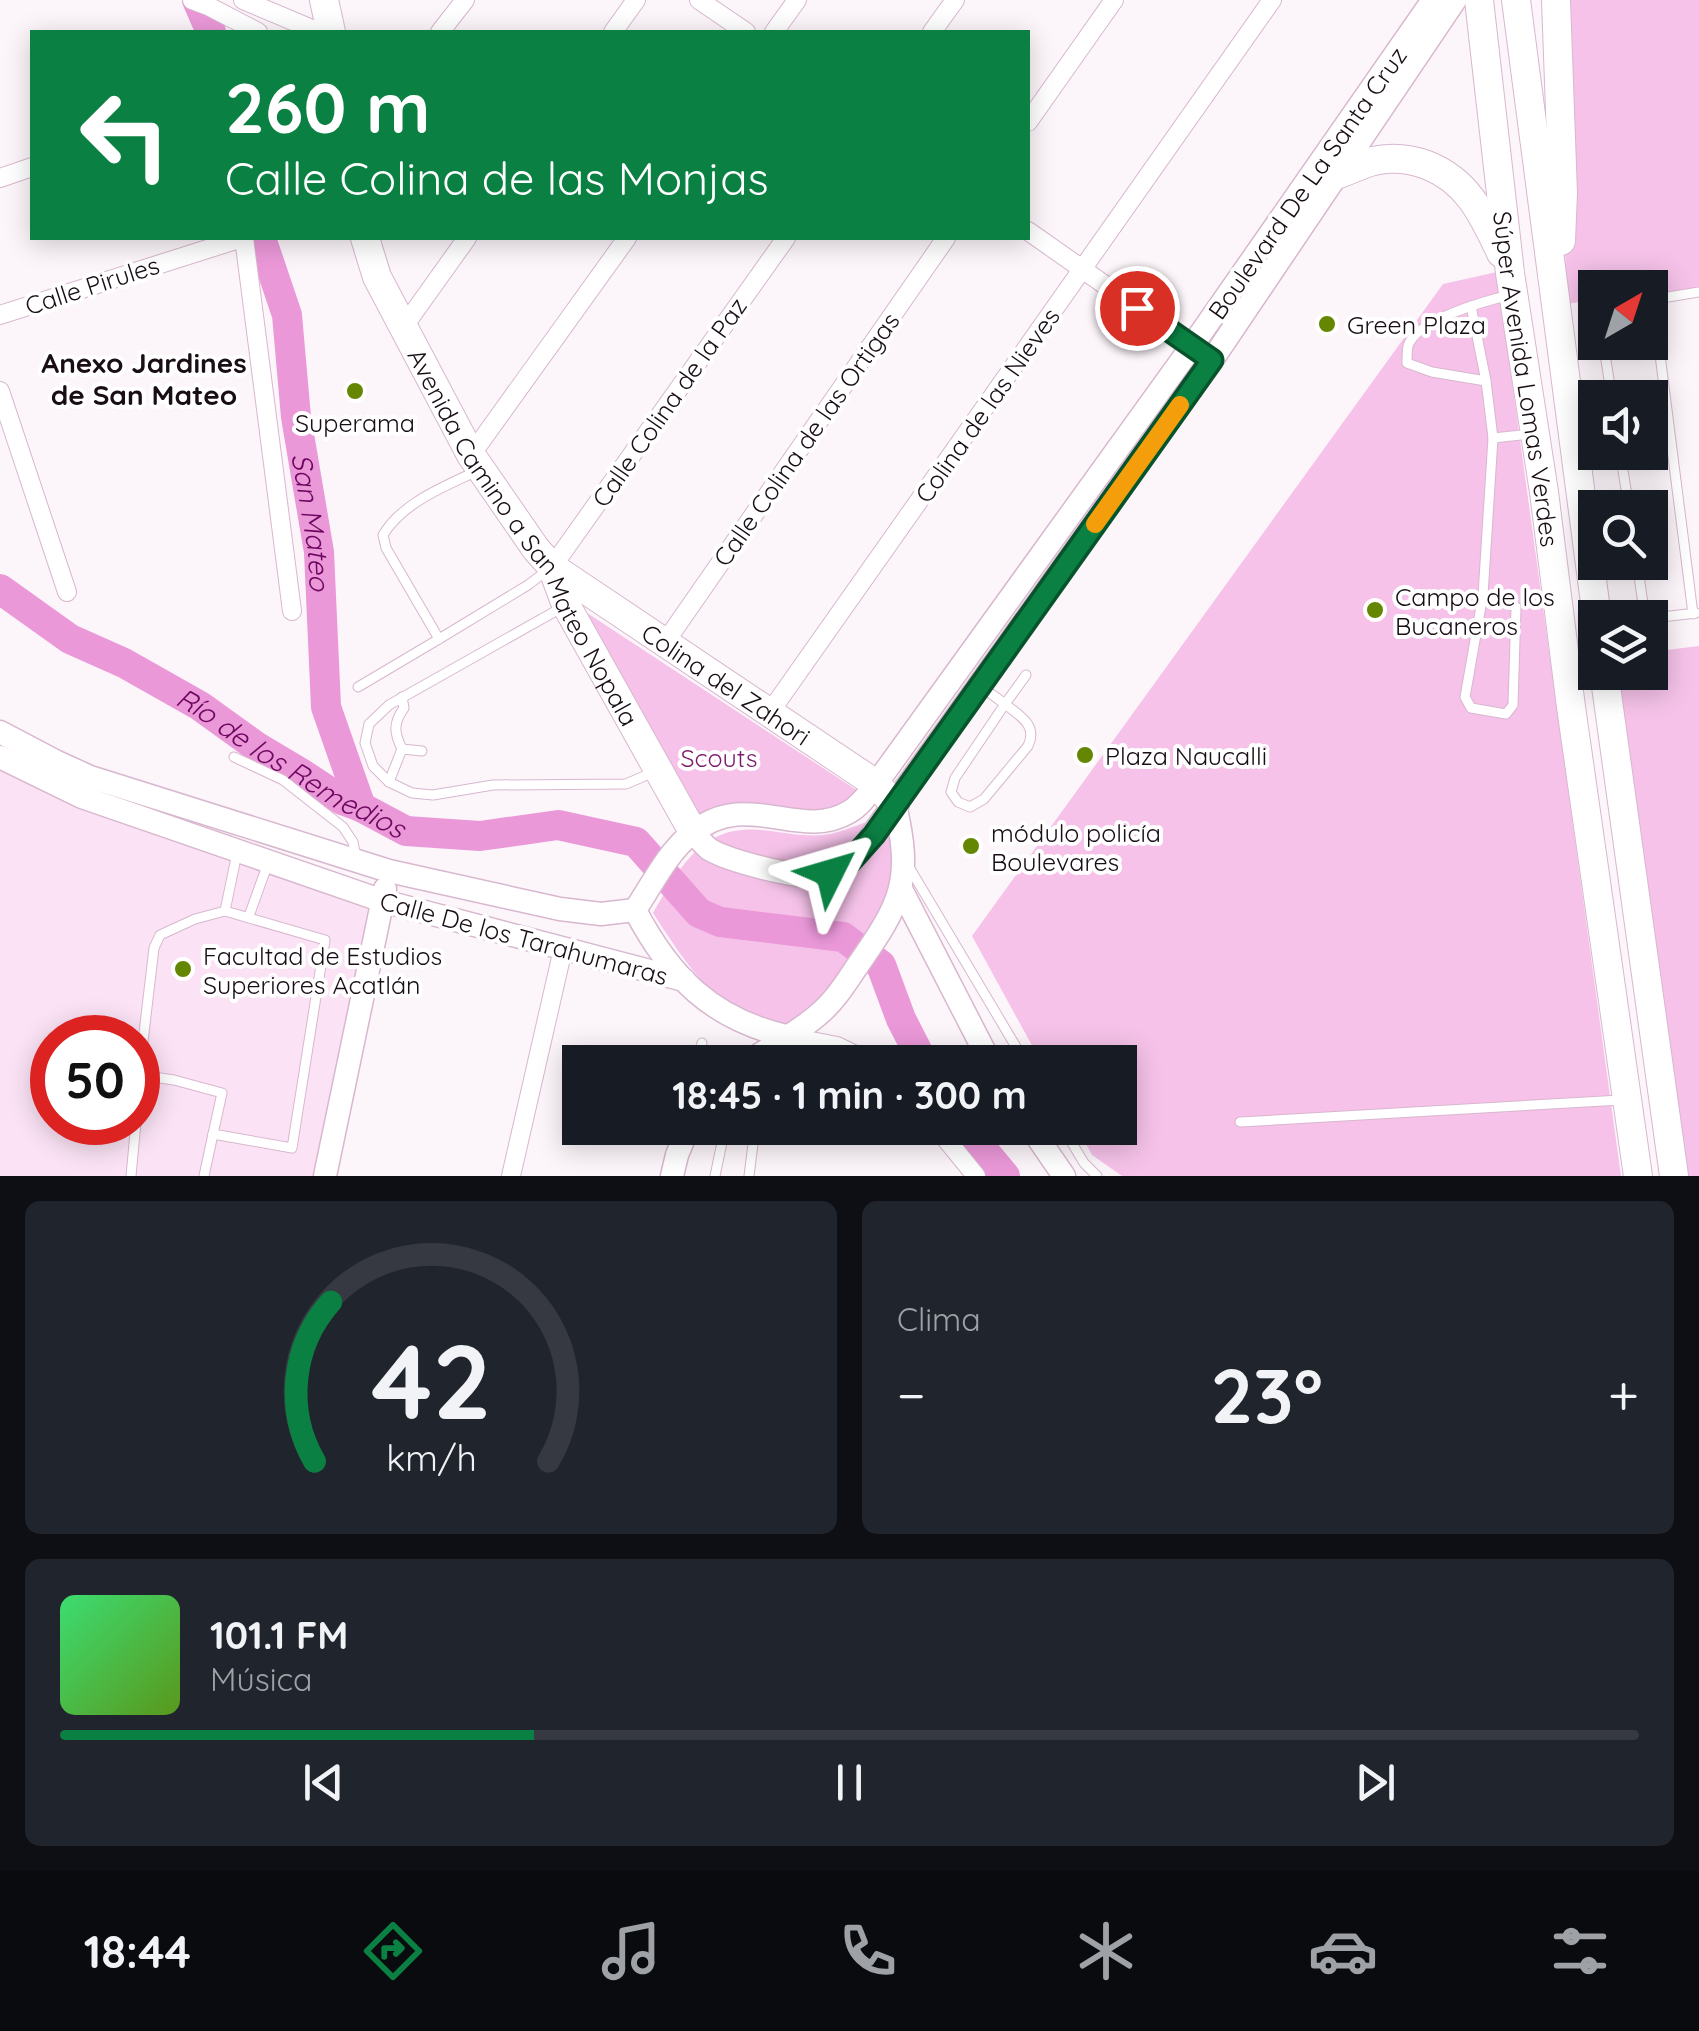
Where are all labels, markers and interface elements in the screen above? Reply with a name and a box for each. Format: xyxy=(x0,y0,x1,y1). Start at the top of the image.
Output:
street label: Boulevard De La Santa Cruz xyxy=(1201,41,1413,325)
text: 260 m xyxy=(225,63,431,151)
icon: left xyxy=(60,70,190,200)
text: Calle Colina de las Monjas xyxy=(225,150,769,206)
street label: Súper Avenida Lomas Verdes xyxy=(1488,209,1566,549)
street label: Calle Pirules xyxy=(21,249,163,321)
pin xyxy=(1095,266,1180,351)
north arrow xyxy=(1578,270,1668,360)
map controls xyxy=(1578,270,1668,690)
icon: arrive xyxy=(1110,281,1165,336)
street label: Calle Colina de la Paz xyxy=(585,291,753,513)
street label: Colina de las Nieves xyxy=(908,301,1066,509)
street label: Calle Colina de las Ortigas xyxy=(706,306,906,572)
place label: Green Plaza xyxy=(1347,309,1486,340)
marker: Green Plaza xyxy=(1316,313,1338,335)
street label: Avenida Camino a San Mateo Nopala xyxy=(402,343,646,731)
district label: Anexo Jardines de San Mateo xyxy=(41,345,247,412)
marker: Superama xyxy=(344,380,366,402)
button: sound xyxy=(1578,380,1668,470)
place label: Superama xyxy=(295,407,415,438)
water label: San Mateo xyxy=(285,450,338,593)
button: search xyxy=(1578,490,1668,580)
place label: Campo de los Bucaneros xyxy=(1395,581,1555,641)
marker: Campo de los Bucaneros xyxy=(1364,599,1386,621)
button: layers xyxy=(1578,600,1668,690)
street label: Colina del Zahori xyxy=(636,616,817,751)
water label: Río de los Remedios xyxy=(171,679,413,846)
place label: Plaza Naucalli xyxy=(1105,740,1267,771)
park label: Scouts xyxy=(680,742,758,773)
marker: Plaza Naucalli xyxy=(1074,744,1096,766)
place label: módulo policía Boulevares xyxy=(991,817,1161,877)
position arrow xyxy=(778,821,882,925)
marker: módulo policía Boulevares xyxy=(960,835,982,857)
street label: Calle De los Tarahumaras xyxy=(377,885,671,991)
place label: Facultad de Estudios Superiores Acatlán xyxy=(203,940,442,1000)
marker: Facultad de Estudios Superiores Acatlán xyxy=(172,958,194,980)
speed limit sign: 50 xyxy=(30,1015,160,1145)
text: 18:45 · 1 min · 300 m xyxy=(672,1071,1027,1119)
text: Clima xyxy=(897,1299,981,1339)
text: 42 xyxy=(371,1315,491,1445)
text: 23° xyxy=(1211,1348,1323,1442)
text: − xyxy=(897,1360,926,1429)
text: + xyxy=(1608,1360,1639,1429)
text: km/h xyxy=(386,1435,476,1480)
text: 101.1 FM xyxy=(210,1611,348,1659)
text: Música xyxy=(210,1659,313,1699)
icon: previous xyxy=(296,1755,351,1810)
icon: pause xyxy=(822,1755,877,1810)
icon: next xyxy=(1348,1755,1403,1810)
icon: directions xyxy=(358,1916,428,1986)
icon: music xyxy=(596,1916,666,1986)
icon: phone xyxy=(833,1916,903,1986)
icon: climate xyxy=(1071,1916,1141,1986)
icon: car xyxy=(1308,1916,1378,1986)
icon: filters xyxy=(1545,1916,1615,1986)
text: 18:44 xyxy=(84,1923,191,1979)

